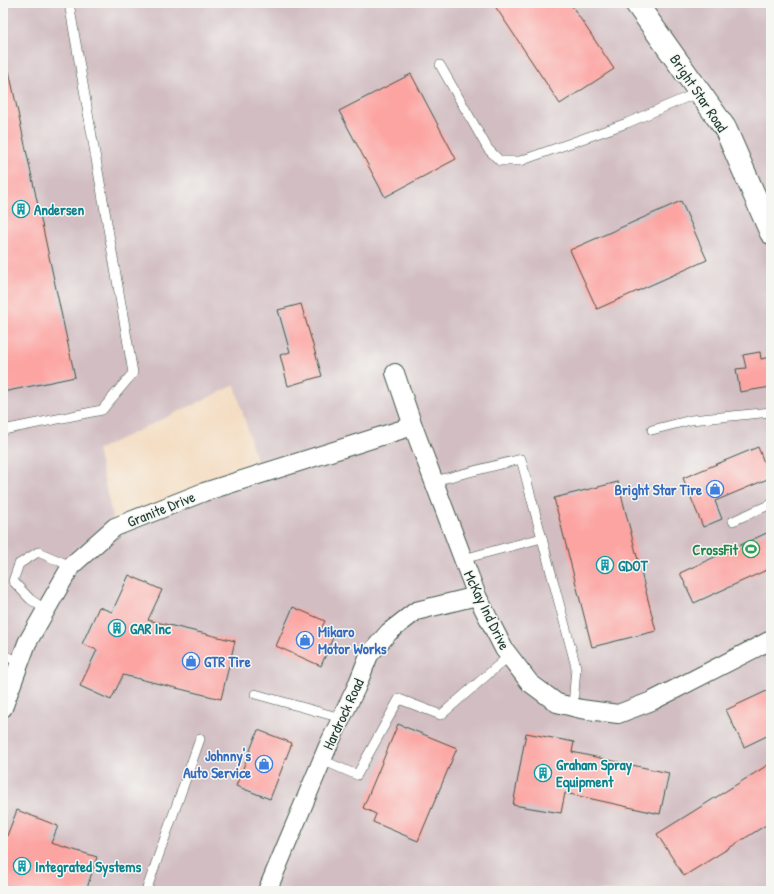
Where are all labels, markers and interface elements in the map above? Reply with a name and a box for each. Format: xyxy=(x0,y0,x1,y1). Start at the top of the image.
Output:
street label: Bright Star Road xyxy=(665,50,733,136)
building icon: Andersen xyxy=(11,199,31,219)
place label: Andersen xyxy=(34,199,84,220)
place label: Bright Star Tire xyxy=(614,479,702,501)
shop icon: Bright Star Tire xyxy=(705,479,725,499)
street label: Granite Drive xyxy=(124,486,198,532)
place label: CrossFit xyxy=(692,539,739,560)
sports icon: CrossFit xyxy=(741,539,761,559)
building icon: GDOT xyxy=(595,555,615,575)
place label: GDOT xyxy=(618,555,649,576)
street label: McKay Ind Drive xyxy=(459,567,515,653)
building icon: GAR Inc xyxy=(107,618,127,638)
place label: GAR Inc xyxy=(130,618,172,639)
place label: Mikaro Motor Works xyxy=(318,621,387,659)
shop icon: Mikaro Motor Works xyxy=(295,630,315,650)
shop icon: GTR Tire xyxy=(181,651,201,671)
place label: GTR Tire xyxy=(204,651,251,672)
street label: Hardrock Road xyxy=(317,675,369,753)
place label: Johnny's Auto Service xyxy=(183,745,251,783)
shop icon: Johnny's Auto Service xyxy=(254,754,274,774)
place label: Graham Spray Equipment xyxy=(556,754,633,793)
building icon: Graham Spray Equipment xyxy=(533,763,553,783)
building icon: Integrated Systems xyxy=(12,856,32,876)
place label: Integrated Systems xyxy=(35,856,142,878)

